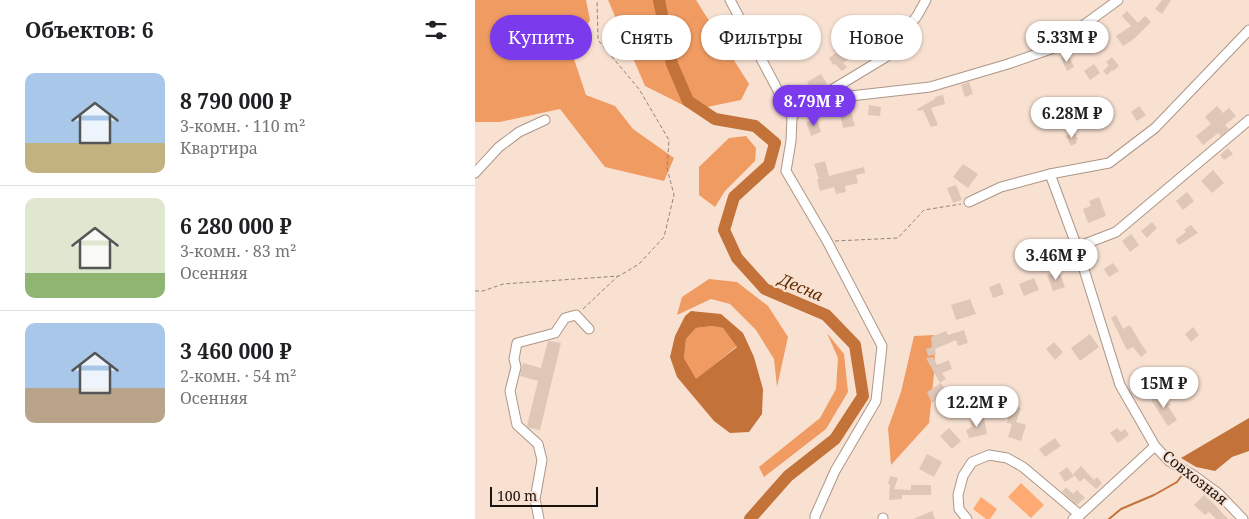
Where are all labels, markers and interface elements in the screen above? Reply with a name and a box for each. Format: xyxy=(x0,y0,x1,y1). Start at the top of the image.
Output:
chip: Купить xyxy=(490,15,592,60)
chip: Снять xyxy=(602,15,691,60)
chip: Фильтры xyxy=(701,15,821,60)
chip: Новое xyxy=(831,15,922,60)
text: Объектов: 6 xyxy=(25,16,154,44)
icon: filters xyxy=(422,16,450,44)
pin: 5.33M ₽ xyxy=(1021,20,1113,63)
text: 5.33M ₽ xyxy=(1037,26,1097,48)
pin: 8.79M ₽ xyxy=(768,84,860,127)
text: 8 790 000 ₽ xyxy=(180,87,292,115)
text: 8.79M ₽ xyxy=(784,90,844,112)
icon: home xyxy=(65,93,125,153)
pin: 6.28M ₽ xyxy=(1026,96,1118,139)
text: 6.28M ₽ xyxy=(1042,102,1102,124)
text: 3-комн. · 110 m² xyxy=(180,115,305,137)
text: Квартира xyxy=(180,137,258,159)
text: 6 280 000 ₽ xyxy=(180,212,292,240)
icon: home xyxy=(65,218,125,278)
pin: 3.46M ₽ xyxy=(1010,238,1102,281)
text: 3-комн. · 83 m² xyxy=(180,240,296,262)
text: 3.46M ₽ xyxy=(1026,244,1086,266)
text: Осенняя xyxy=(180,262,248,284)
water label: Десна xyxy=(774,267,826,306)
text: 3 460 000 ₽ xyxy=(180,337,292,365)
icon: home xyxy=(65,343,125,403)
text: 2-комн. · 54 m² xyxy=(180,365,296,387)
pin: 15M ₽ xyxy=(1129,366,1199,409)
text: 15M ₽ xyxy=(1141,372,1187,394)
pin: 12.2M ₽ xyxy=(931,386,1023,428)
text: Осенняя xyxy=(180,387,248,409)
text: 12.2M ₽ xyxy=(947,391,1007,413)
street label: Совхозная xyxy=(1159,445,1232,509)
scale bar xyxy=(490,484,597,507)
text: 100 m xyxy=(497,486,537,505)

